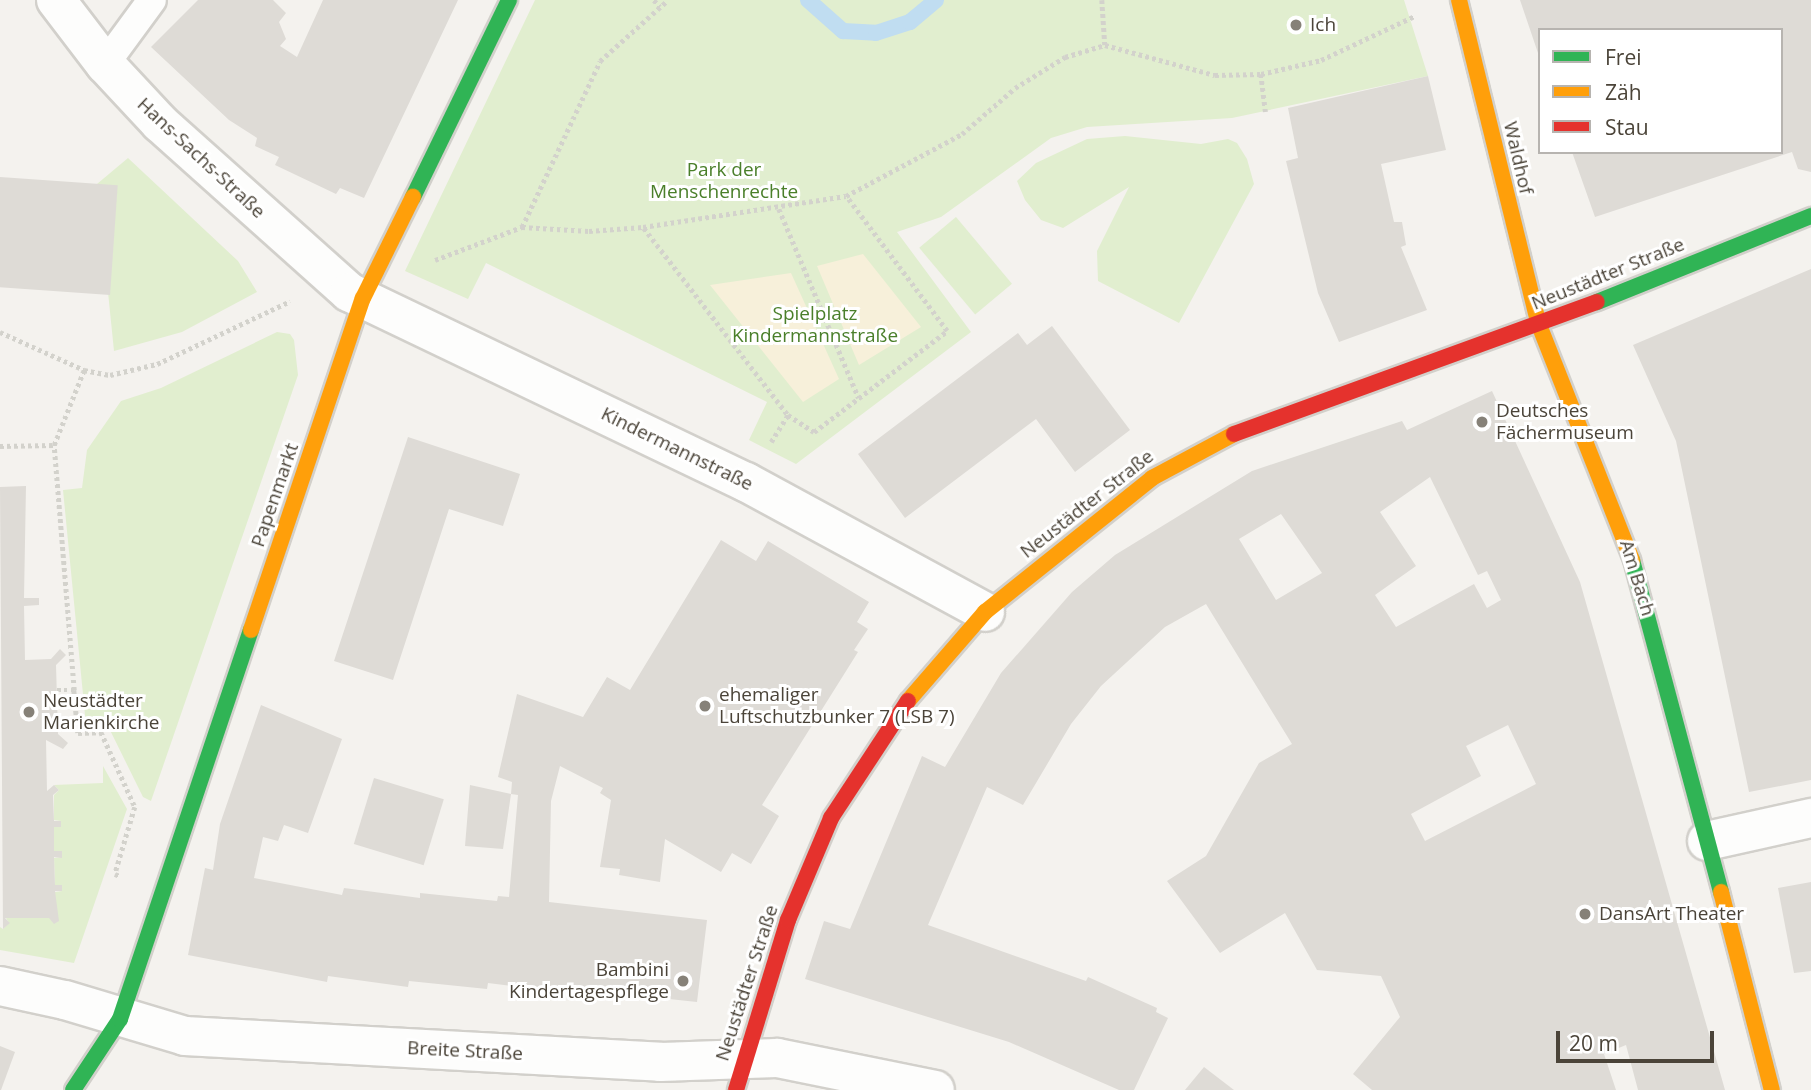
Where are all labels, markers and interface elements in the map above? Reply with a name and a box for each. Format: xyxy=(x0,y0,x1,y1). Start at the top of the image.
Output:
place label: Ich xyxy=(1310,14,1336,36)
marker: Ich xyxy=(1288,17,1304,33)
legend xyxy=(1538,28,1783,154)
text: Frei xyxy=(1605,43,1642,71)
text: Zäh xyxy=(1605,78,1642,106)
street label: Hans-Sachs-Straße xyxy=(132,93,270,223)
text: Stau xyxy=(1605,113,1649,141)
street label: Waldhof xyxy=(1499,119,1537,197)
park label: Park der Menschenrechte xyxy=(650,159,798,203)
street label: Neustädter Straße xyxy=(1528,233,1688,315)
park label: Spielplatz Kindermannstraße xyxy=(732,303,898,347)
place label: Deutsches Fächermuseum xyxy=(1496,400,1634,444)
street label: Kindermannstraße xyxy=(597,402,757,496)
marker: Deutsches Fächermuseum xyxy=(1474,414,1490,430)
street label: Papenmarkt xyxy=(247,440,303,550)
street label: Neustädter Straße xyxy=(1016,445,1158,563)
street label: Am Bach xyxy=(1615,537,1659,619)
place label: ehemaliger Luftschutzbunker 7 (LSB 7) xyxy=(719,684,955,728)
place label: Neustädter Marienkirche xyxy=(43,690,159,734)
marker: ehemaliger Luftschutzbunker 7 (LSB 7) xyxy=(697,698,713,714)
marker: Neustädter Marienkirche xyxy=(21,704,37,720)
street label: Neustädter Straße xyxy=(711,902,783,1064)
place label: DansArt Theater xyxy=(1599,903,1744,925)
marker: DansArt Theater xyxy=(1577,906,1593,922)
place label: Bambini Kindertagespflege xyxy=(509,959,669,1003)
marker: Bambini Kindertagespflege xyxy=(675,973,691,989)
scale bar xyxy=(1559,1016,1716,1060)
text: 20 m xyxy=(1569,1029,1618,1057)
street label: Breite Straße xyxy=(407,1037,523,1065)

